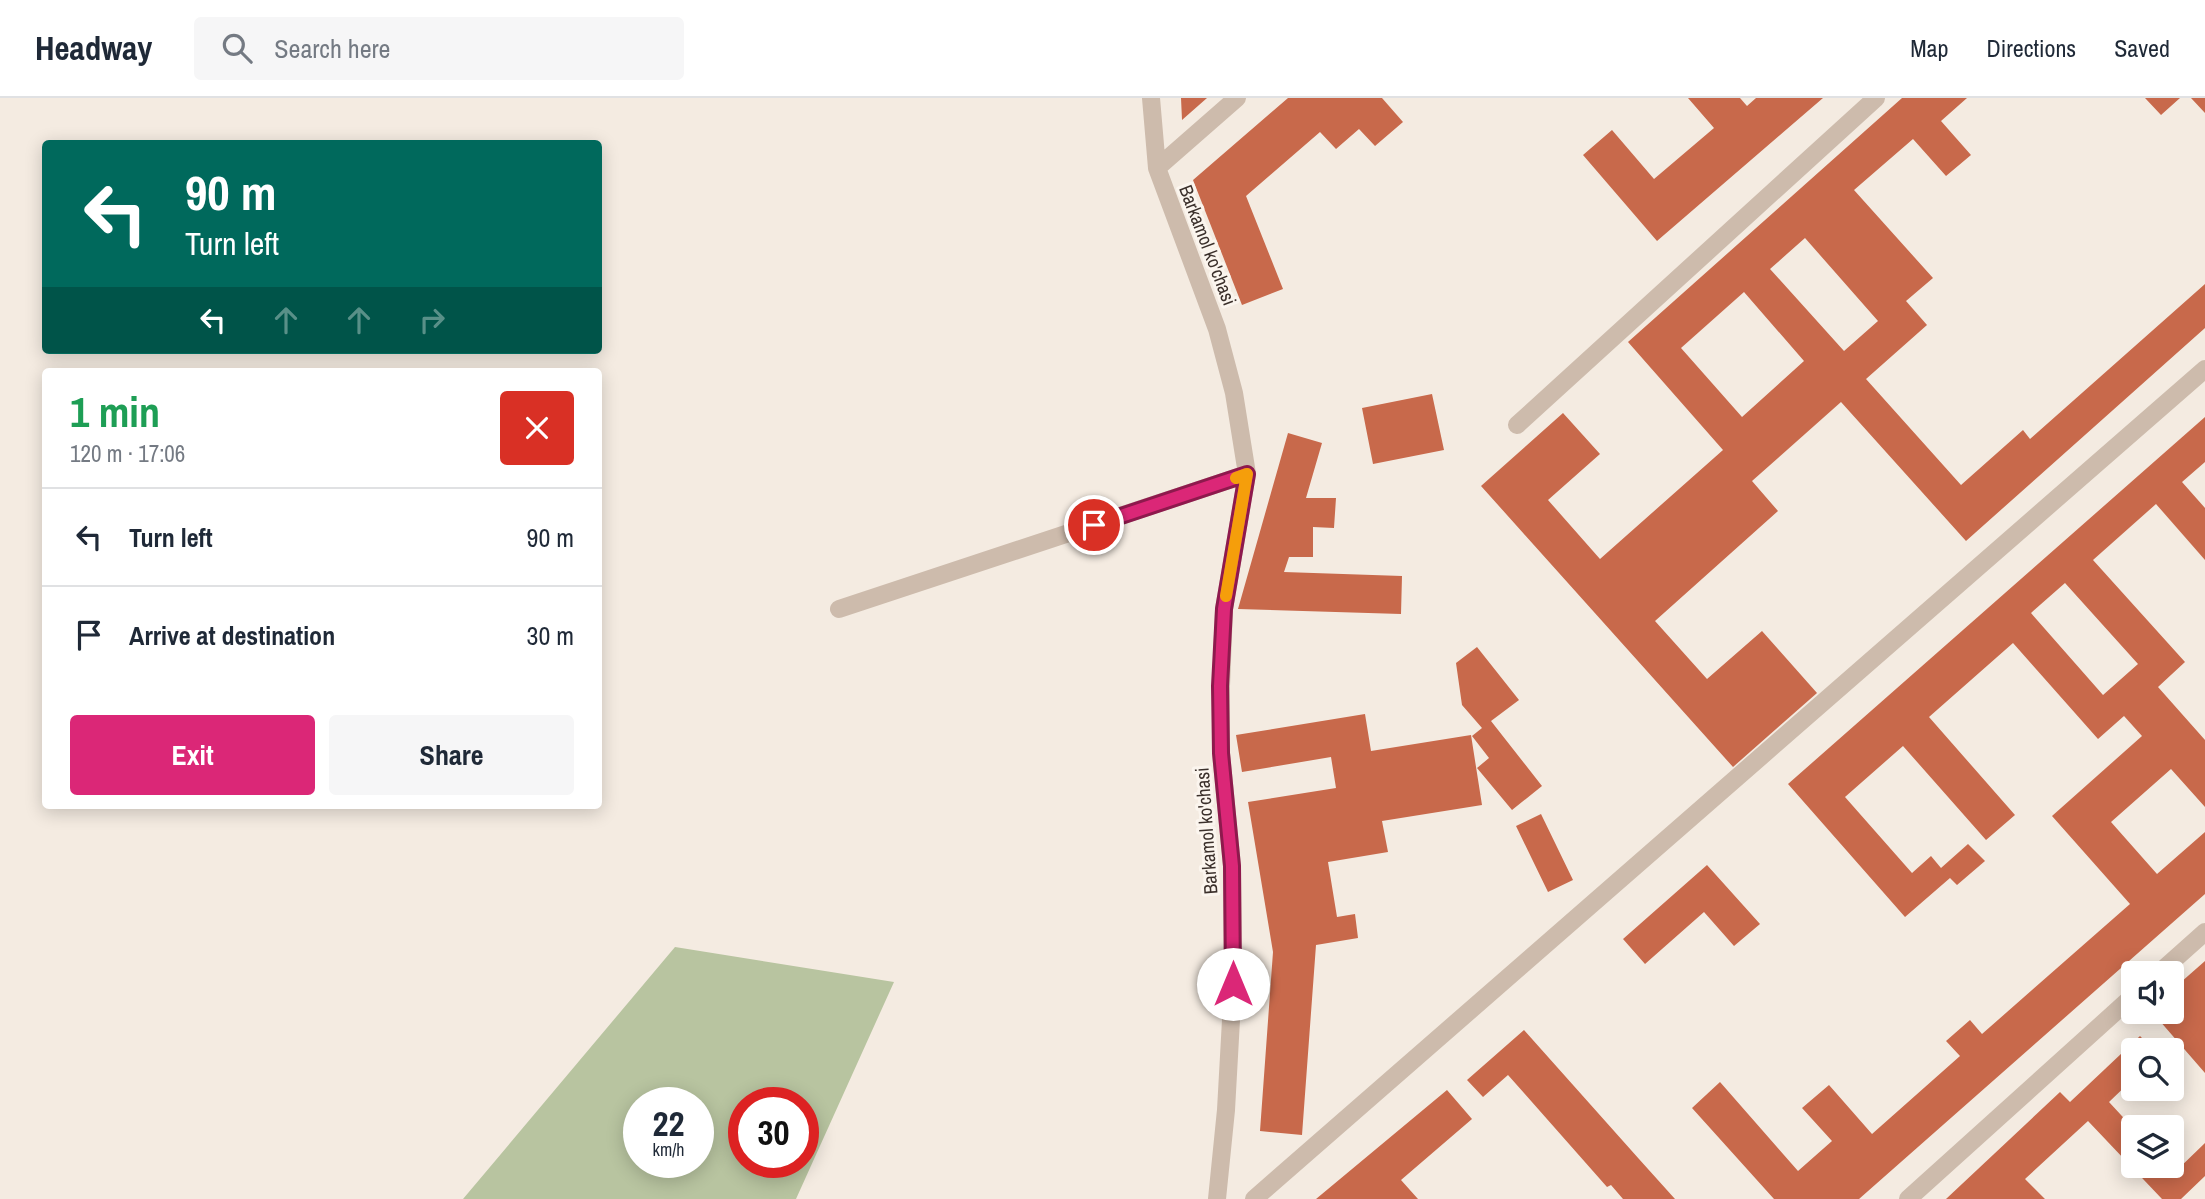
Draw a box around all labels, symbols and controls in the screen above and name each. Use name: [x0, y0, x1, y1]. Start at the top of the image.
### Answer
search box: [194, 17, 684, 80]
text: Headway: [35, 26, 152, 70]
icon: search: [218, 29, 256, 67]
text: Search here: [274, 31, 390, 66]
text: Map: [1910, 32, 1948, 64]
text: Directions: [1986, 32, 2076, 64]
text: Saved: [2114, 32, 2170, 64]
text: 90 m: [185, 159, 277, 225]
icon: left: [70, 168, 161, 259]
street label: Barkamol ko'chasi: [1173, 181, 1243, 309]
text: Turn left: [185, 222, 279, 265]
icon: left: [194, 301, 232, 339]
icon: ahead: [267, 301, 305, 339]
icon: ahead: [340, 301, 378, 339]
icon: right: [413, 301, 451, 339]
text: 1 min: [70, 384, 160, 440]
button: close: [500, 391, 574, 465]
text: 120 m · 17:06: [70, 438, 185, 469]
pin: [1064, 495, 1124, 555]
icon: arrive: [1075, 506, 1113, 544]
icon: left: [70, 518, 108, 556]
text: Turn left: [129, 520, 213, 555]
text: 90 m: [527, 520, 574, 555]
icon: arrive: [70, 616, 108, 654]
text: Arrive at destination: [129, 618, 335, 653]
text: 30 m: [527, 618, 574, 653]
button: Exit: [70, 715, 315, 795]
button: Share: [329, 715, 574, 795]
street label: Barkamol ko'chasi: [1189, 767, 1223, 895]
position arrow: [1196, 947, 1270, 1021]
map controls: [2121, 961, 2184, 1178]
button: sound: [2121, 961, 2184, 1024]
button: search: [2121, 1038, 2184, 1101]
speed limit sign: 30: [728, 1087, 819, 1178]
text: 22: [653, 1100, 684, 1147]
button: layers: [2121, 1115, 2184, 1178]
text: km/h: [653, 1137, 685, 1162]

